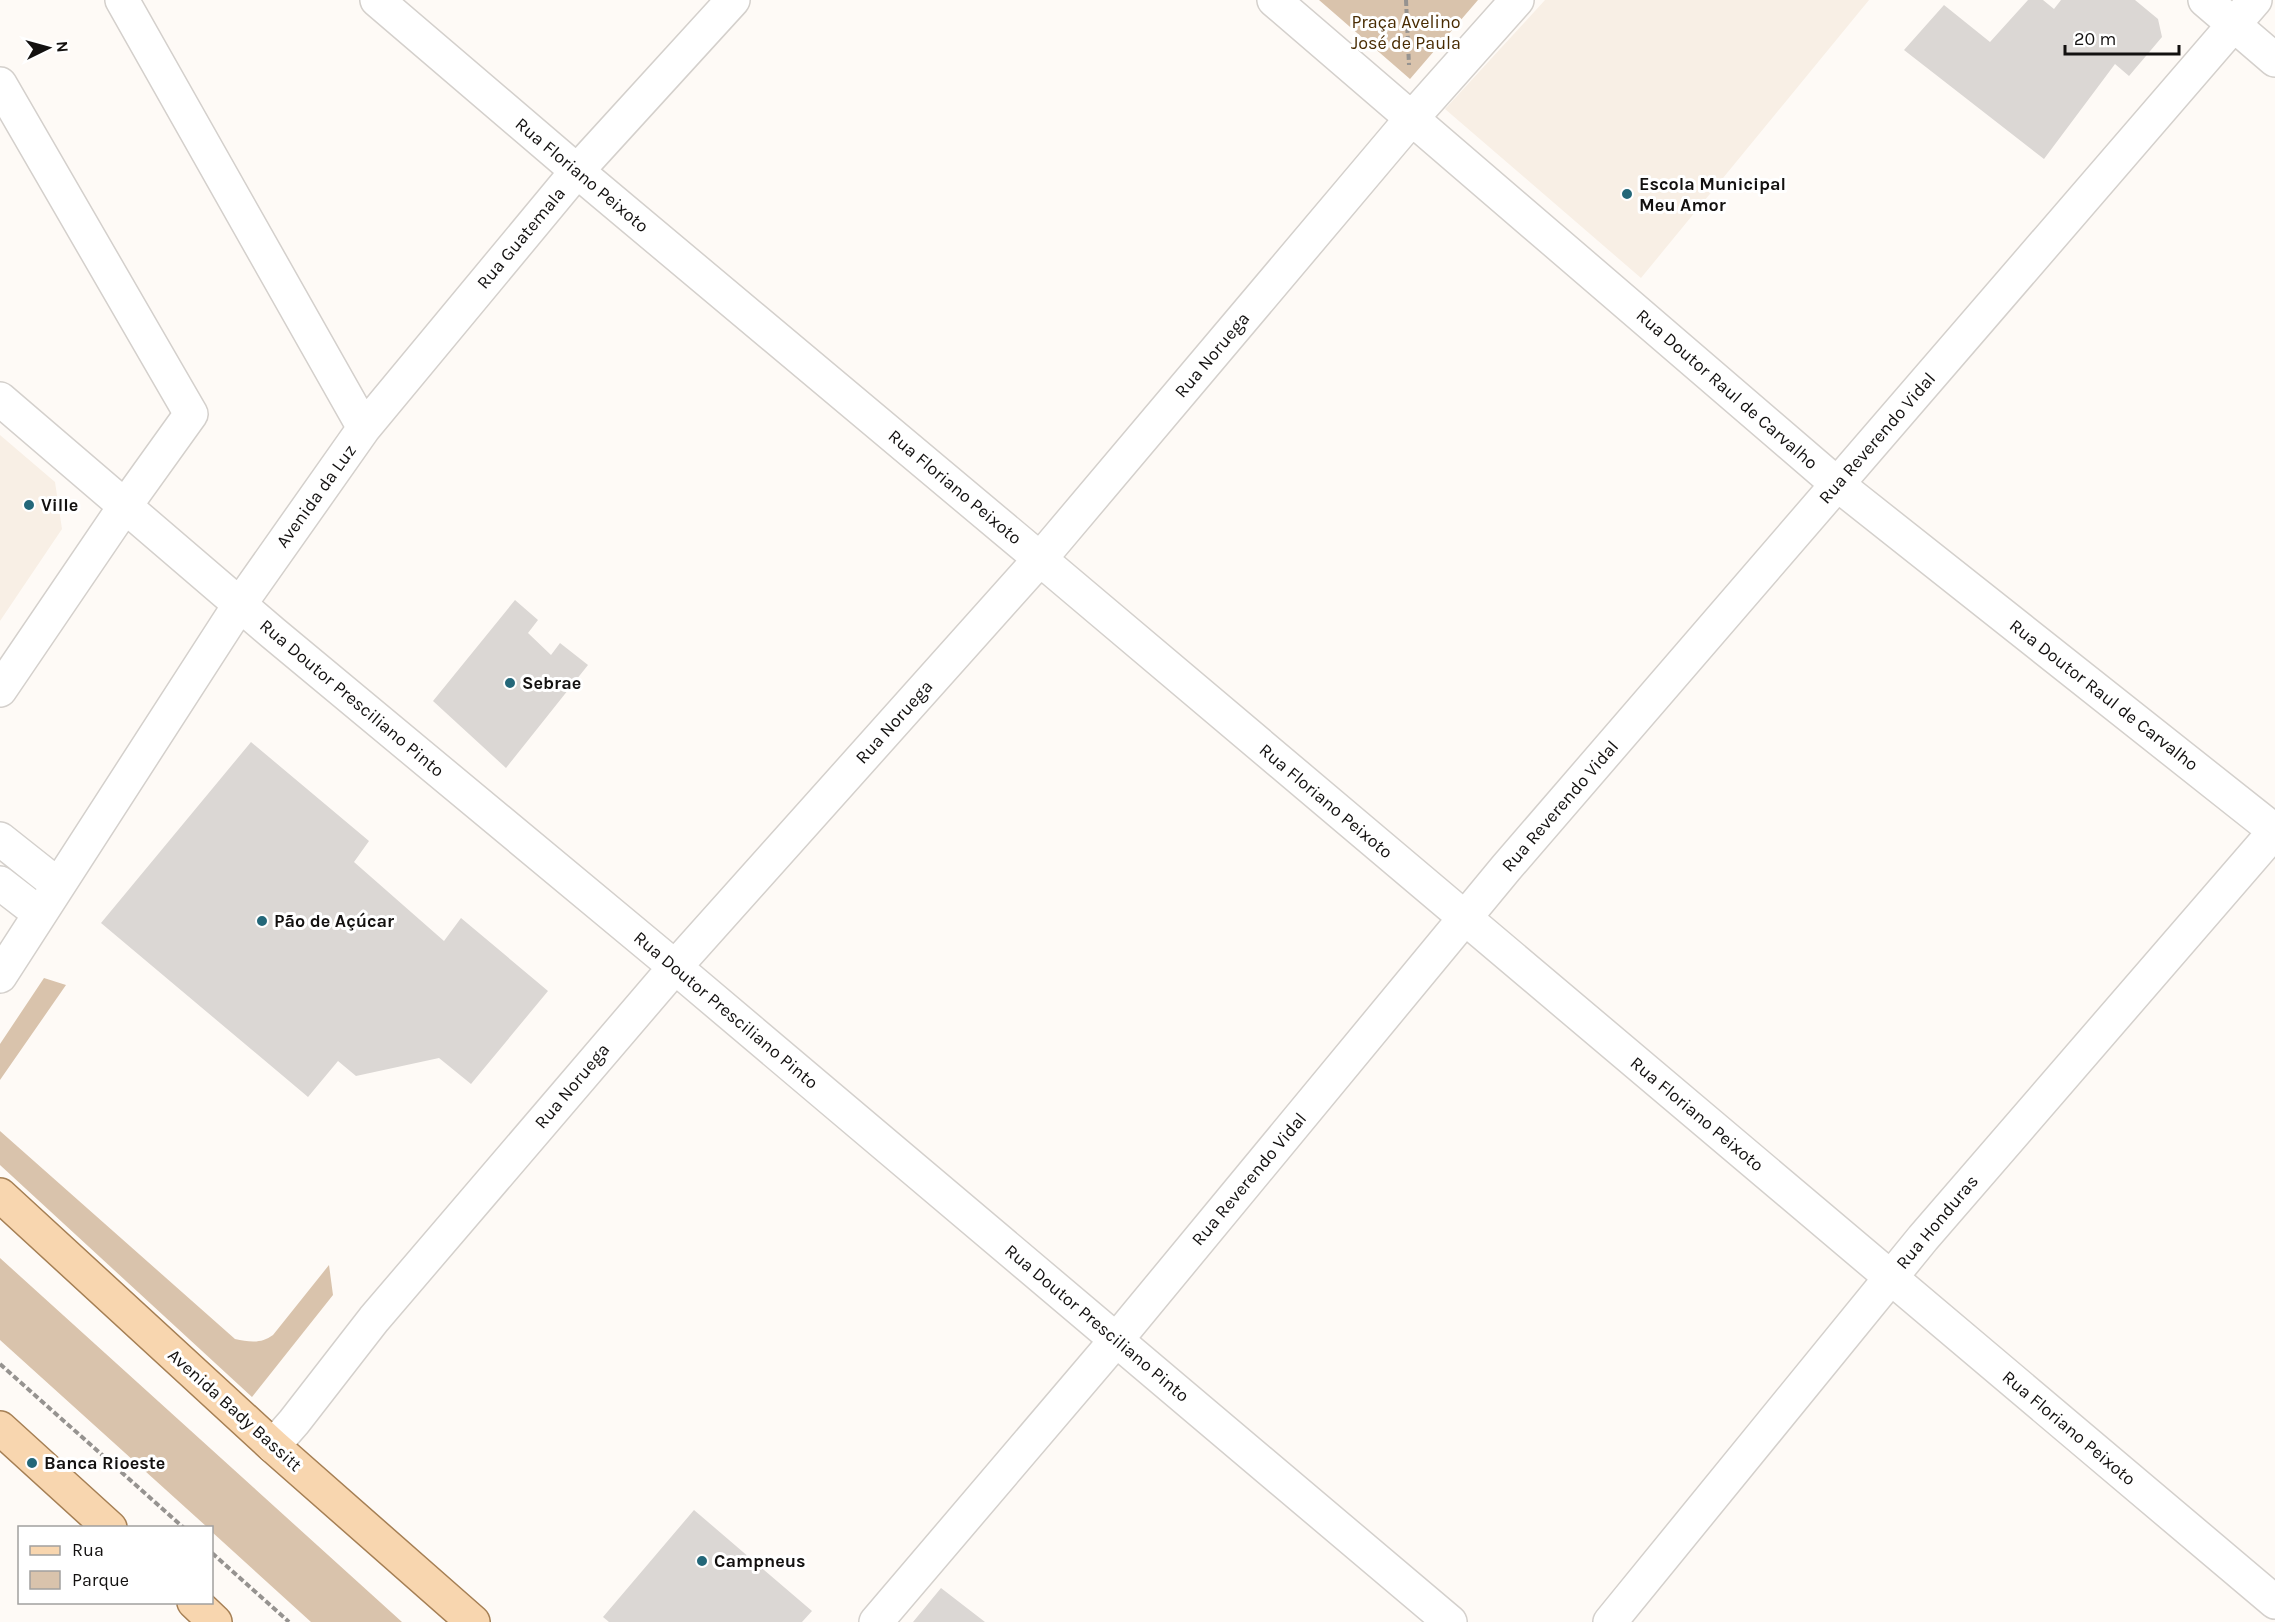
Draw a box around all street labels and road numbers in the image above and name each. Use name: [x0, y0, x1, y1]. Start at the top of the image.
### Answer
street label: Rua Floriano Peixoto: [511, 113, 653, 237]
street label: Rua Guatemala: [472, 183, 570, 293]
street label: Rua Doutor Raul de Carvalho: [1632, 304, 1822, 474]
street label: Rua Noruega: [1170, 308, 1254, 402]
street label: Rua Reverendo Vidal: [1814, 368, 1940, 508]
street label: Rua Floriano Peixoto: [884, 425, 1026, 549]
street label: Avenida da Luz: [271, 440, 361, 552]
street label: Rua Doutor Presciliano Pinto: [255, 614, 449, 782]
street label: Rua Doutor Raul de Carvalho: [2005, 614, 2203, 776]
street label: Rua Noruega: [851, 676, 937, 768]
street label: Rua Reverendo Vidal: [1497, 736, 1623, 876]
street label: Rua Floriano Peixoto: [1255, 739, 1397, 863]
street label: Rua Doutor Presciliano Pinto: [629, 926, 823, 1094]
street label: Rua Noruega: [530, 1039, 614, 1133]
street label: Rua Floriano Peixoto: [1626, 1052, 1768, 1176]
street label: Rua Reverendo Vidal: [1187, 1108, 1311, 1250]
street label: Rua Honduras: [1891, 1170, 1983, 1274]
street label: Rua Doutor Presciliano Pinto: [1000, 1239, 1194, 1407]
street label: Avenida Bady Bassitt: [163, 1344, 307, 1476]
street label: Rua Floriano Peixoto: [1998, 1366, 2140, 1490]

